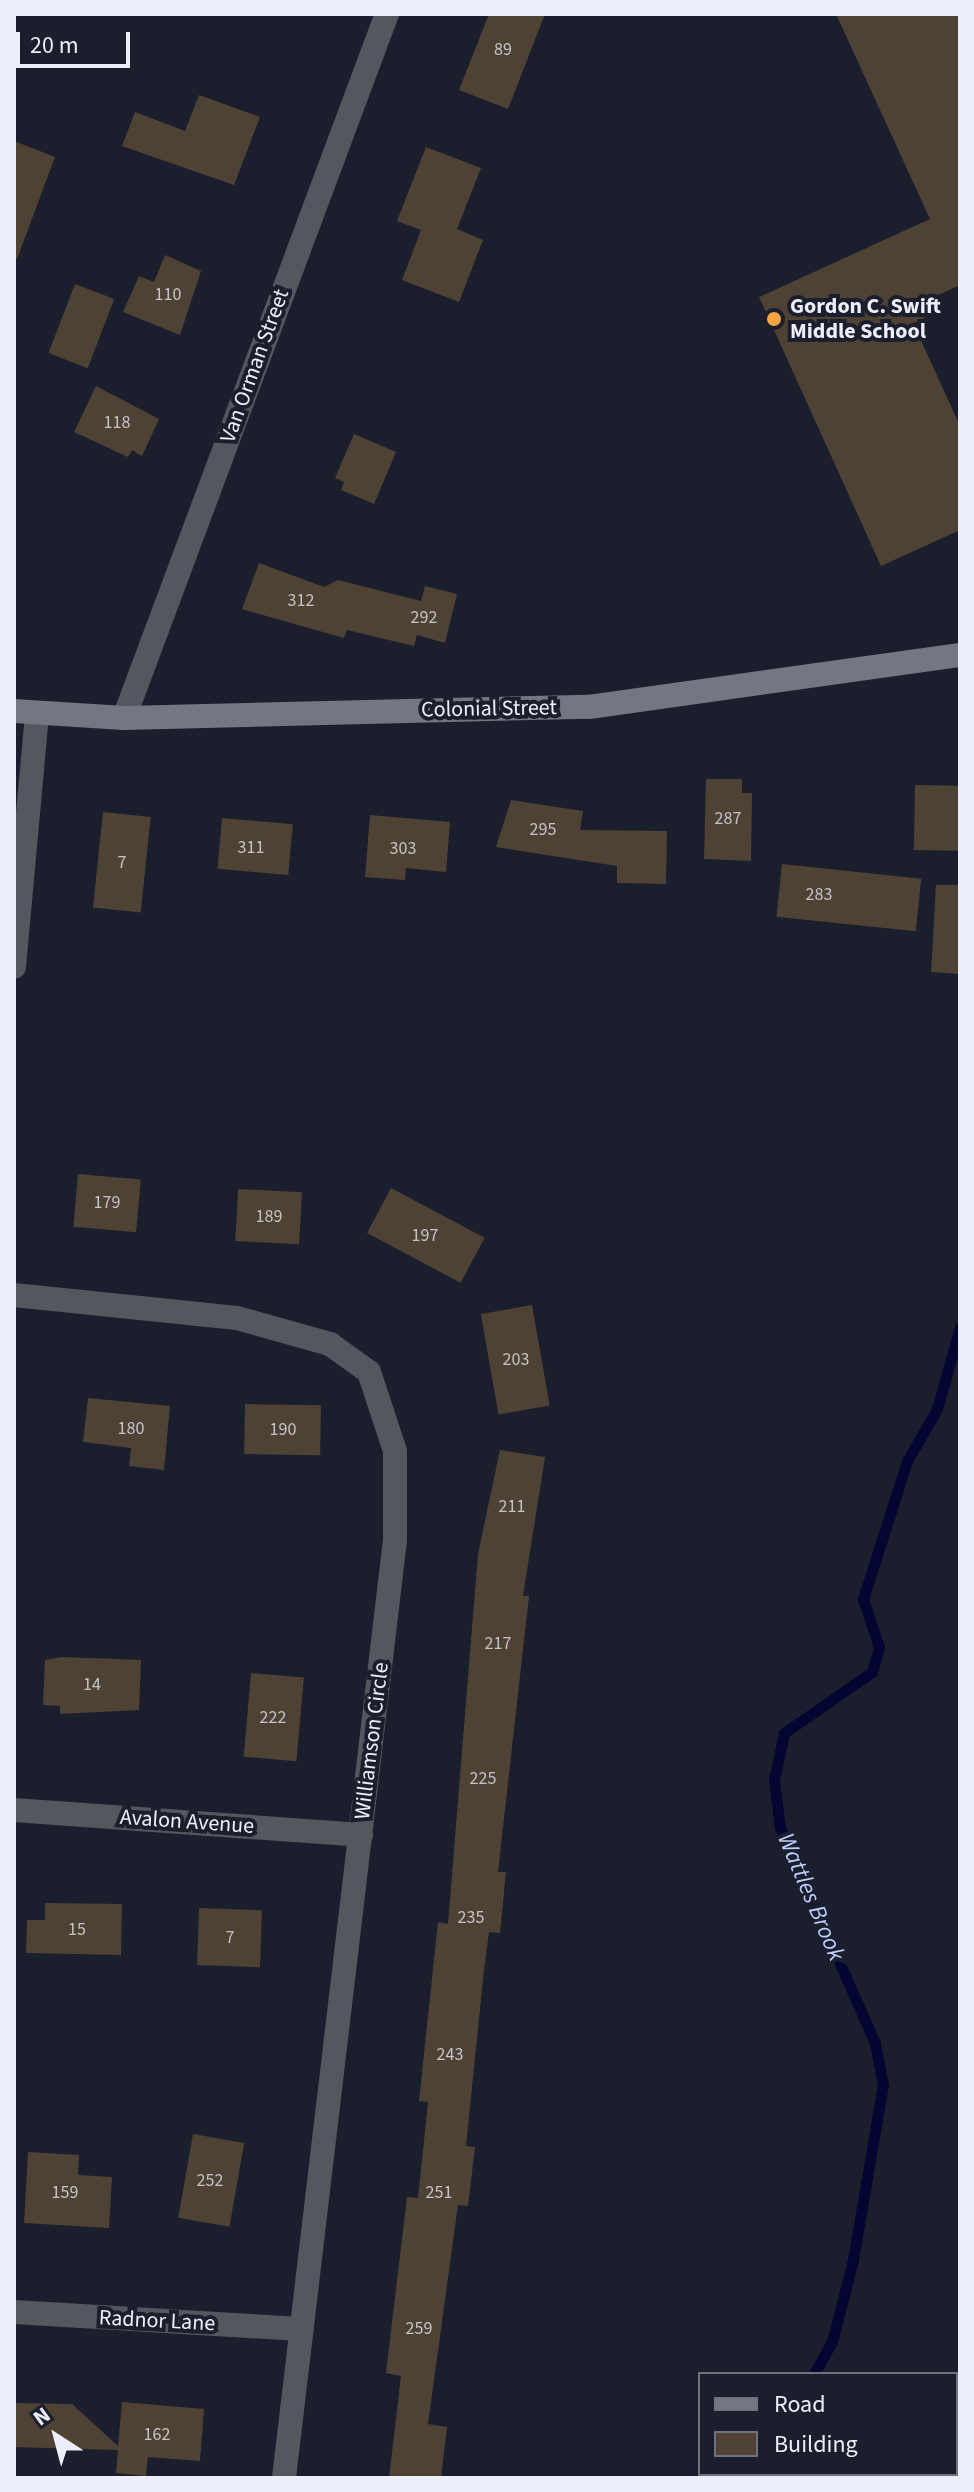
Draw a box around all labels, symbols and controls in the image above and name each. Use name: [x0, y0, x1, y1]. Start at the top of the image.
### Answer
scale bar: [20, 16, 134, 66]
text: 20 m: [30, 28, 79, 63]
house number: 89: [494, 39, 512, 61]
house number: 110: [155, 284, 181, 306]
street label: Van Orman Street: [215, 286, 295, 446]
place label: Gordon C. Swift Middle School: [790, 293, 941, 344]
marker: Gordon C. Swift Middle School: [765, 310, 783, 328]
house number: 118: [104, 412, 130, 434]
house number: 312: [288, 590, 314, 612]
house number: 292: [411, 607, 437, 629]
street label: Colonial Street: [421, 695, 557, 723]
house number: 287: [715, 808, 741, 830]
house number: 295: [530, 819, 556, 841]
house number: 311: [238, 837, 264, 859]
house number: 303: [390, 838, 416, 860]
house number: 7: [118, 852, 126, 874]
house number: 283: [806, 884, 832, 906]
house number: 179: [94, 1192, 120, 1214]
house number: 189: [256, 1206, 282, 1228]
house number: 197: [412, 1225, 438, 1247]
house number: 203: [503, 1349, 529, 1371]
house number: 180: [118, 1418, 144, 1440]
house number: 190: [270, 1419, 296, 1441]
house number: 211: [499, 1496, 525, 1518]
house number: 217: [485, 1633, 511, 1655]
street label: Williamson Circle: [349, 1661, 395, 1821]
house number: 14: [83, 1674, 101, 1696]
house number: 222: [260, 1707, 286, 1729]
house number: 225: [470, 1768, 496, 1790]
street label: Avalon Avenue: [119, 1804, 255, 1840]
water label: Wattles Brook: [771, 1829, 851, 1965]
house number: 235: [458, 1907, 484, 1929]
house number: 15: [68, 1919, 86, 1941]
house number: 7: [226, 1927, 234, 1949]
house number: 243: [437, 2044, 463, 2066]
house number: 252: [197, 2170, 223, 2192]
house number: 159: [52, 2182, 78, 2204]
house number: 251: [426, 2182, 452, 2204]
street label: Radnor Lane: [98, 2305, 216, 2337]
house number: 259: [406, 2318, 432, 2340]
legend: [698, 2372, 958, 2476]
text: Road: [774, 2387, 826, 2422]
north arrow: [16, 2396, 96, 2476]
text: N: [27, 2399, 57, 2434]
house number: 162: [144, 2424, 170, 2446]
text: Building: [774, 2427, 858, 2462]

